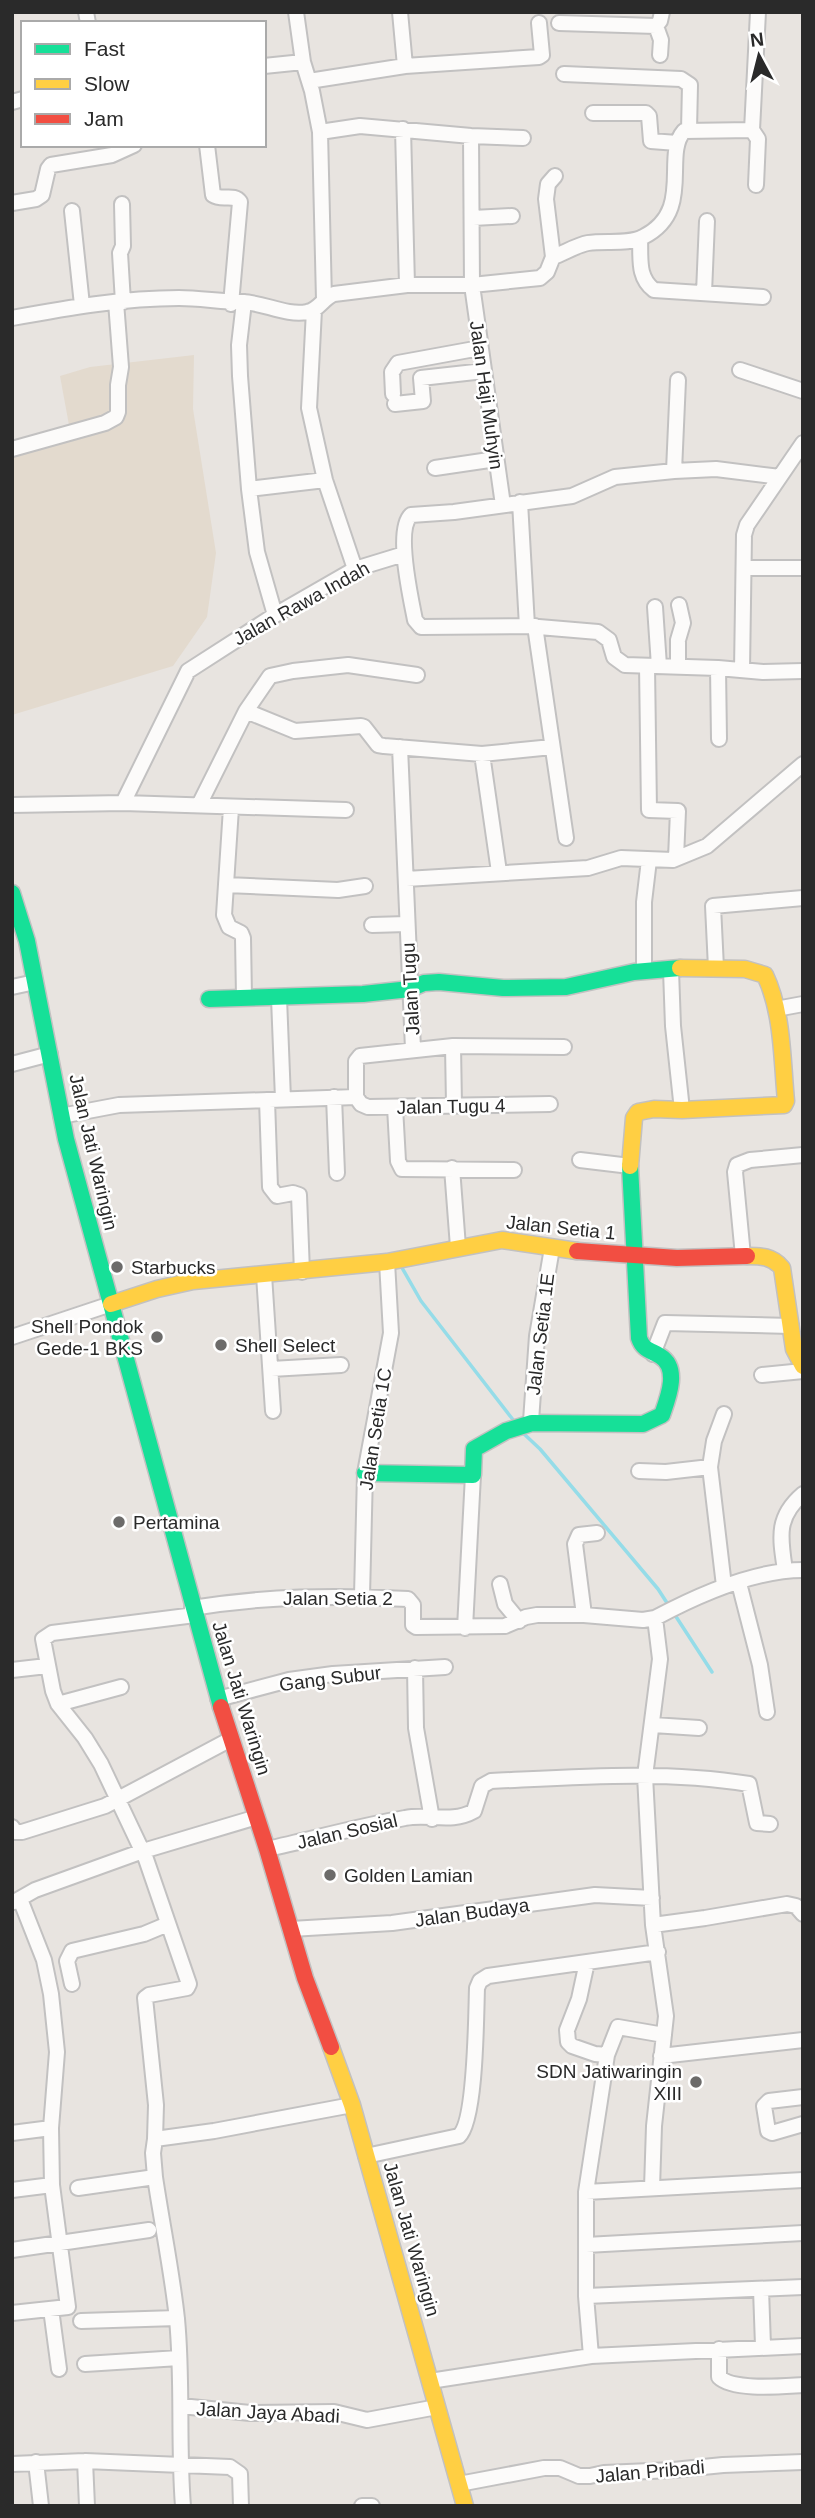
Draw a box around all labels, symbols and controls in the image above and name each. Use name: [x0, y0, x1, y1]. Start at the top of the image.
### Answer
legend: [21, 21, 266, 147]
north arrow: [724, 21, 794, 91]
text: N: [749, 28, 765, 51]
text: Fast: [84, 37, 125, 60]
text: Slow: [84, 72, 130, 95]
text: Jam: [84, 107, 124, 130]
street label: Jalan Haji Muhyin: [466, 319, 507, 471]
street label: Jalan Rawa Indah: [230, 557, 373, 649]
street label: Jalan Tugu: [398, 942, 423, 1036]
street label: Jalan Jati Waringin: [65, 1072, 122, 1232]
street label: Jalan Tugu 4: [396, 1095, 506, 1118]
street label: Jalan Setia 1: [505, 1211, 617, 1244]
place label: Starbucks: [131, 1257, 215, 1278]
marker: Starbucks: [109, 1259, 125, 1275]
street label: Jalan Setia 1E: [523, 1272, 558, 1396]
place label: Shell Pondok Gede-1 BKS: [31, 1316, 143, 1359]
marker: Shell Pondok Gede-1 BKS: [149, 1329, 165, 1345]
place label: Shell Select: [235, 1335, 336, 1356]
marker: Shell Select: [213, 1337, 229, 1353]
street label: Jalan Setia 1C: [355, 1366, 396, 1492]
place label: Pertamina: [133, 1512, 220, 1533]
marker: Pertamina: [111, 1514, 127, 1530]
street label: Jalan Setia 2: [283, 1588, 393, 1609]
street label: Jalan Jati Waringin: [208, 1619, 275, 1778]
street label: Gang Subur: [278, 1662, 383, 1695]
street label: Jalan Sosial: [295, 1810, 399, 1853]
place label: Golden Lamian: [344, 1865, 473, 1886]
marker: Golden Lamian: [322, 1867, 338, 1883]
street label: Jalan Budaya: [414, 1894, 531, 1931]
place label: SDN Jatiwaringin XIII: [536, 2061, 682, 2104]
marker: SDN Jatiwaringin XIII: [688, 2074, 704, 2090]
street label: Jalan Jati Waringin: [379, 2159, 444, 2319]
street label: Jalan Jaya Abadi: [196, 2398, 340, 2427]
street label: Jalan Pribadi: [594, 2456, 706, 2487]

